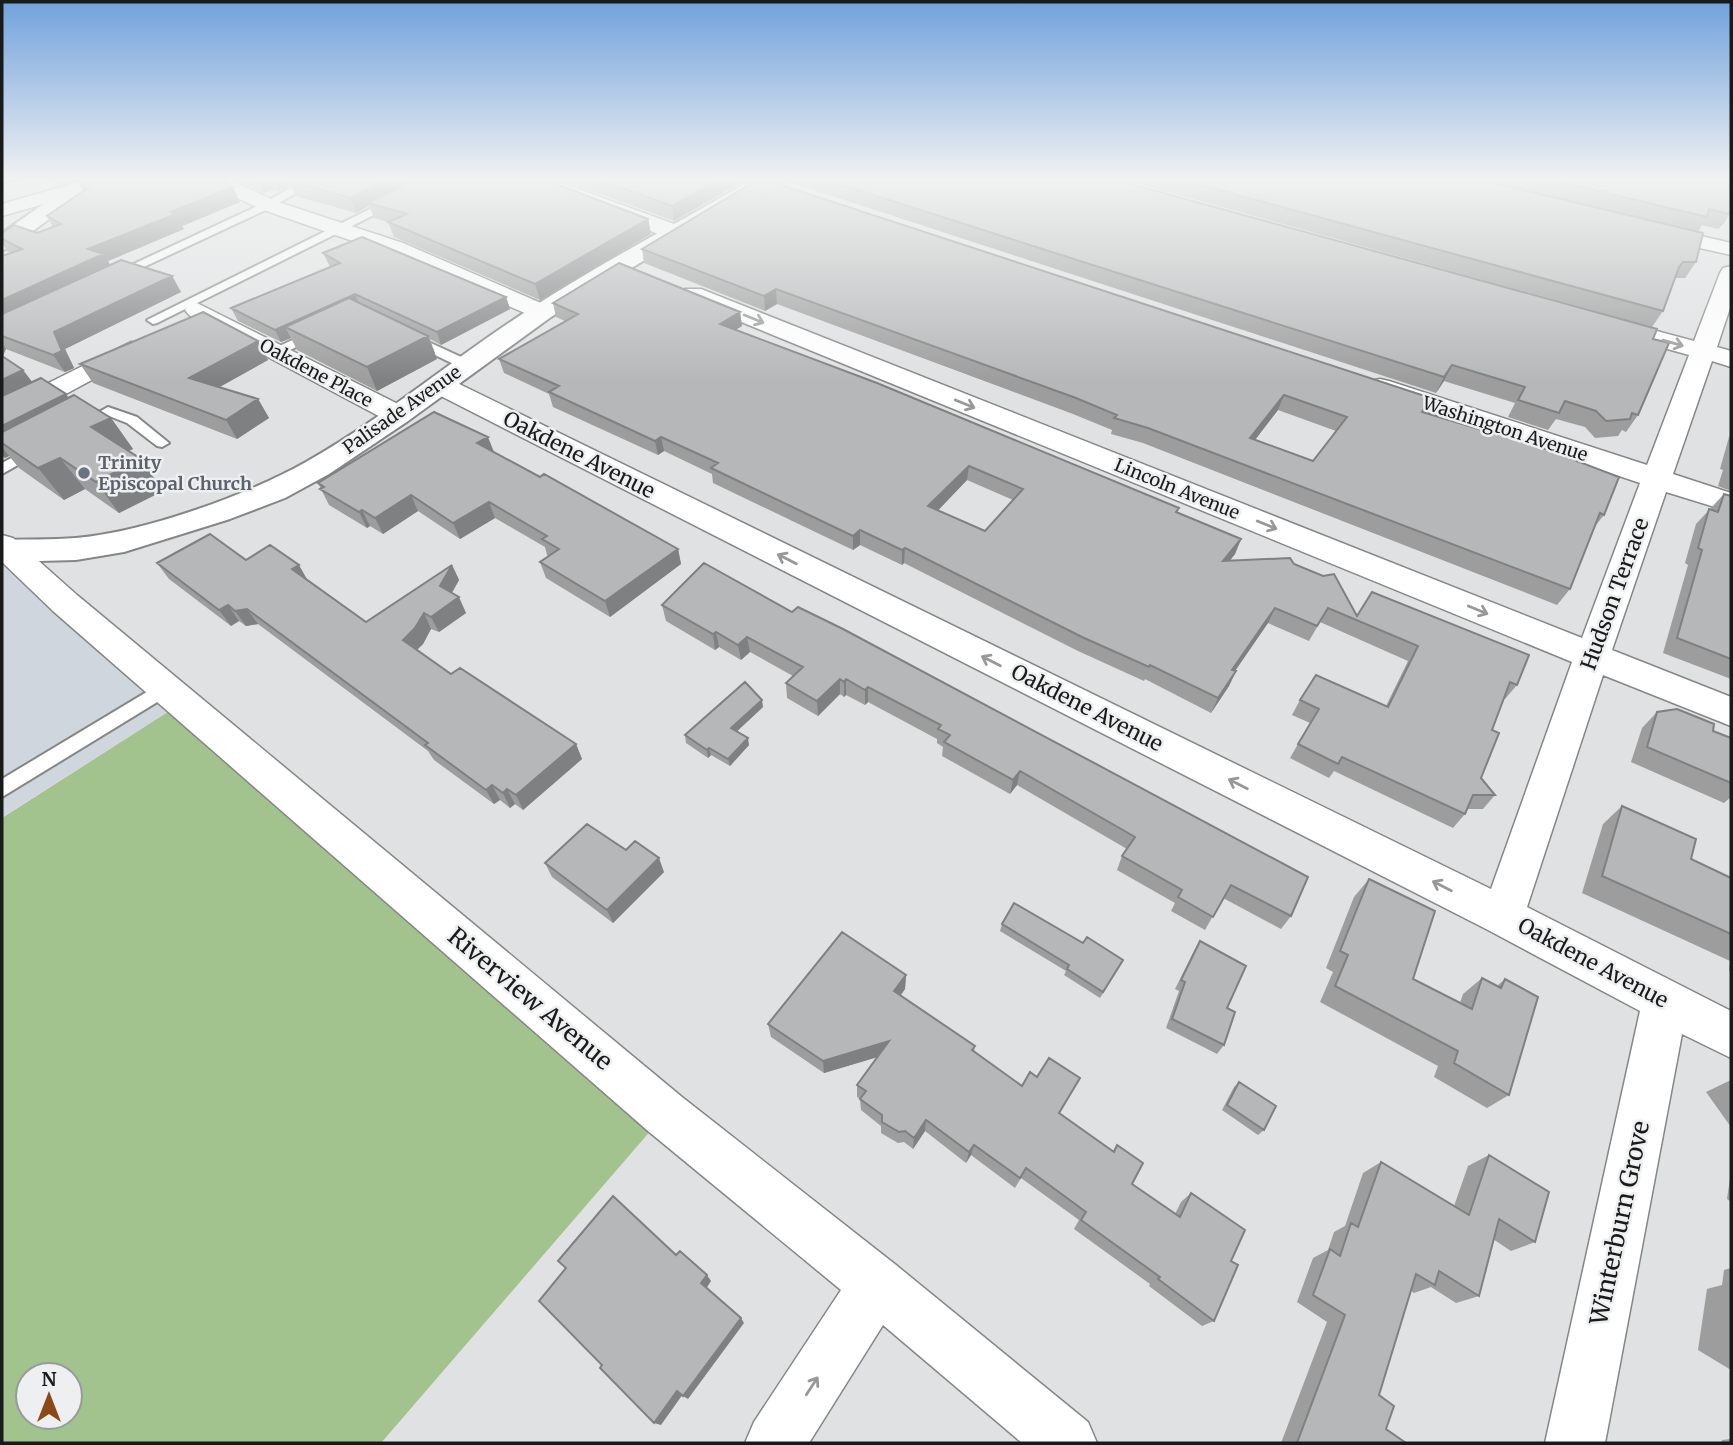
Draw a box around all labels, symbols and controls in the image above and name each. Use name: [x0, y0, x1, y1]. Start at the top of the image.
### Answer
one-way arrow: [743, 313, 765, 326]
street label: Oakdene Place: [256, 333, 377, 412]
one-way arrow: [1661, 337, 1684, 350]
street label: Palisade Avenue: [338, 360, 465, 459]
street label: Washington Avenue: [1419, 391, 1591, 466]
one-way arrow: [954, 398, 976, 411]
street label: Oakdene Avenue: [499, 405, 660, 504]
place label: Trinity Episcopal Church: [98, 451, 252, 495]
street label: Lincoln Avenue: [1111, 453, 1243, 524]
marker: Trinity Episcopal Church: [76, 465, 92, 481]
street label: Hudson Terrace: [1574, 514, 1655, 674]
one-way arrow: [1256, 520, 1278, 533]
one-way arrow: [777, 552, 798, 565]
one-way arrow: [1467, 605, 1489, 618]
one-way arrow: [981, 653, 1002, 667]
street label: Oakdene Avenue: [1007, 658, 1168, 757]
one-way arrow: [1228, 776, 1249, 790]
one-way arrow: [1432, 878, 1453, 892]
street label: Oakdene Avenue: [1513, 912, 1673, 1014]
street label: Riverview Avenue: [442, 921, 619, 1077]
street label: Winterburn Grove: [1583, 1118, 1656, 1329]
north arrow: [14, 1361, 84, 1431]
text: N: [41, 1367, 57, 1391]
one-way arrow: [804, 1377, 819, 1396]

